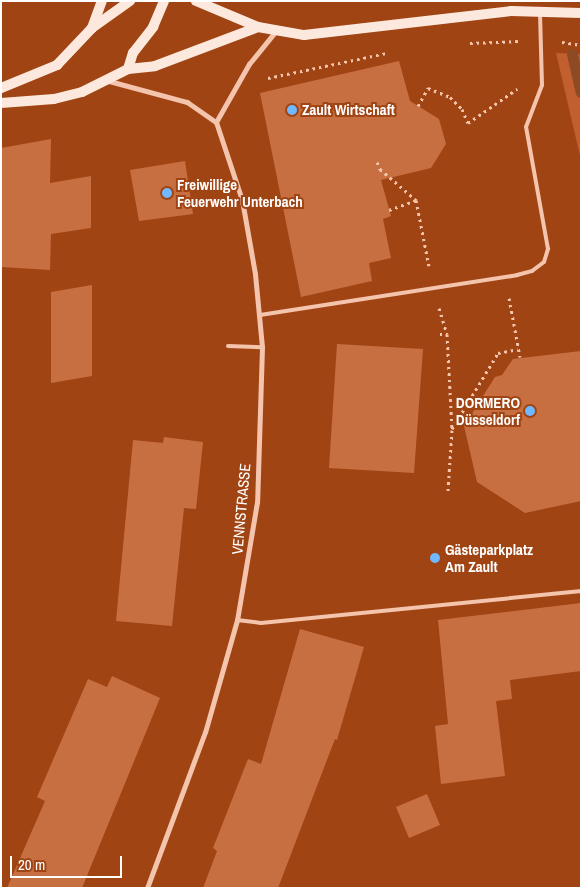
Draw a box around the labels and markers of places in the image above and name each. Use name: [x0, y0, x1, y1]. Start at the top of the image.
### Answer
place label: Zault Wirtschaft: [302, 101, 395, 119]
marker: Zault Wirtschaft: [286, 104, 298, 116]
place label: Freiwillige Feuerwehr Unterbach: [177, 175, 303, 210]
marker: Freiwillige Feuerwehr Unterbach: [161, 187, 173, 199]
place label: DORMERO Düsseldorf: [456, 393, 520, 428]
marker: DORMERO Düsseldorf: [524, 405, 536, 417]
place label: Gästeparkplatz Am Zault: [445, 540, 533, 575]
marker: Gästeparkplatz Am Zault: [429, 552, 441, 564]

